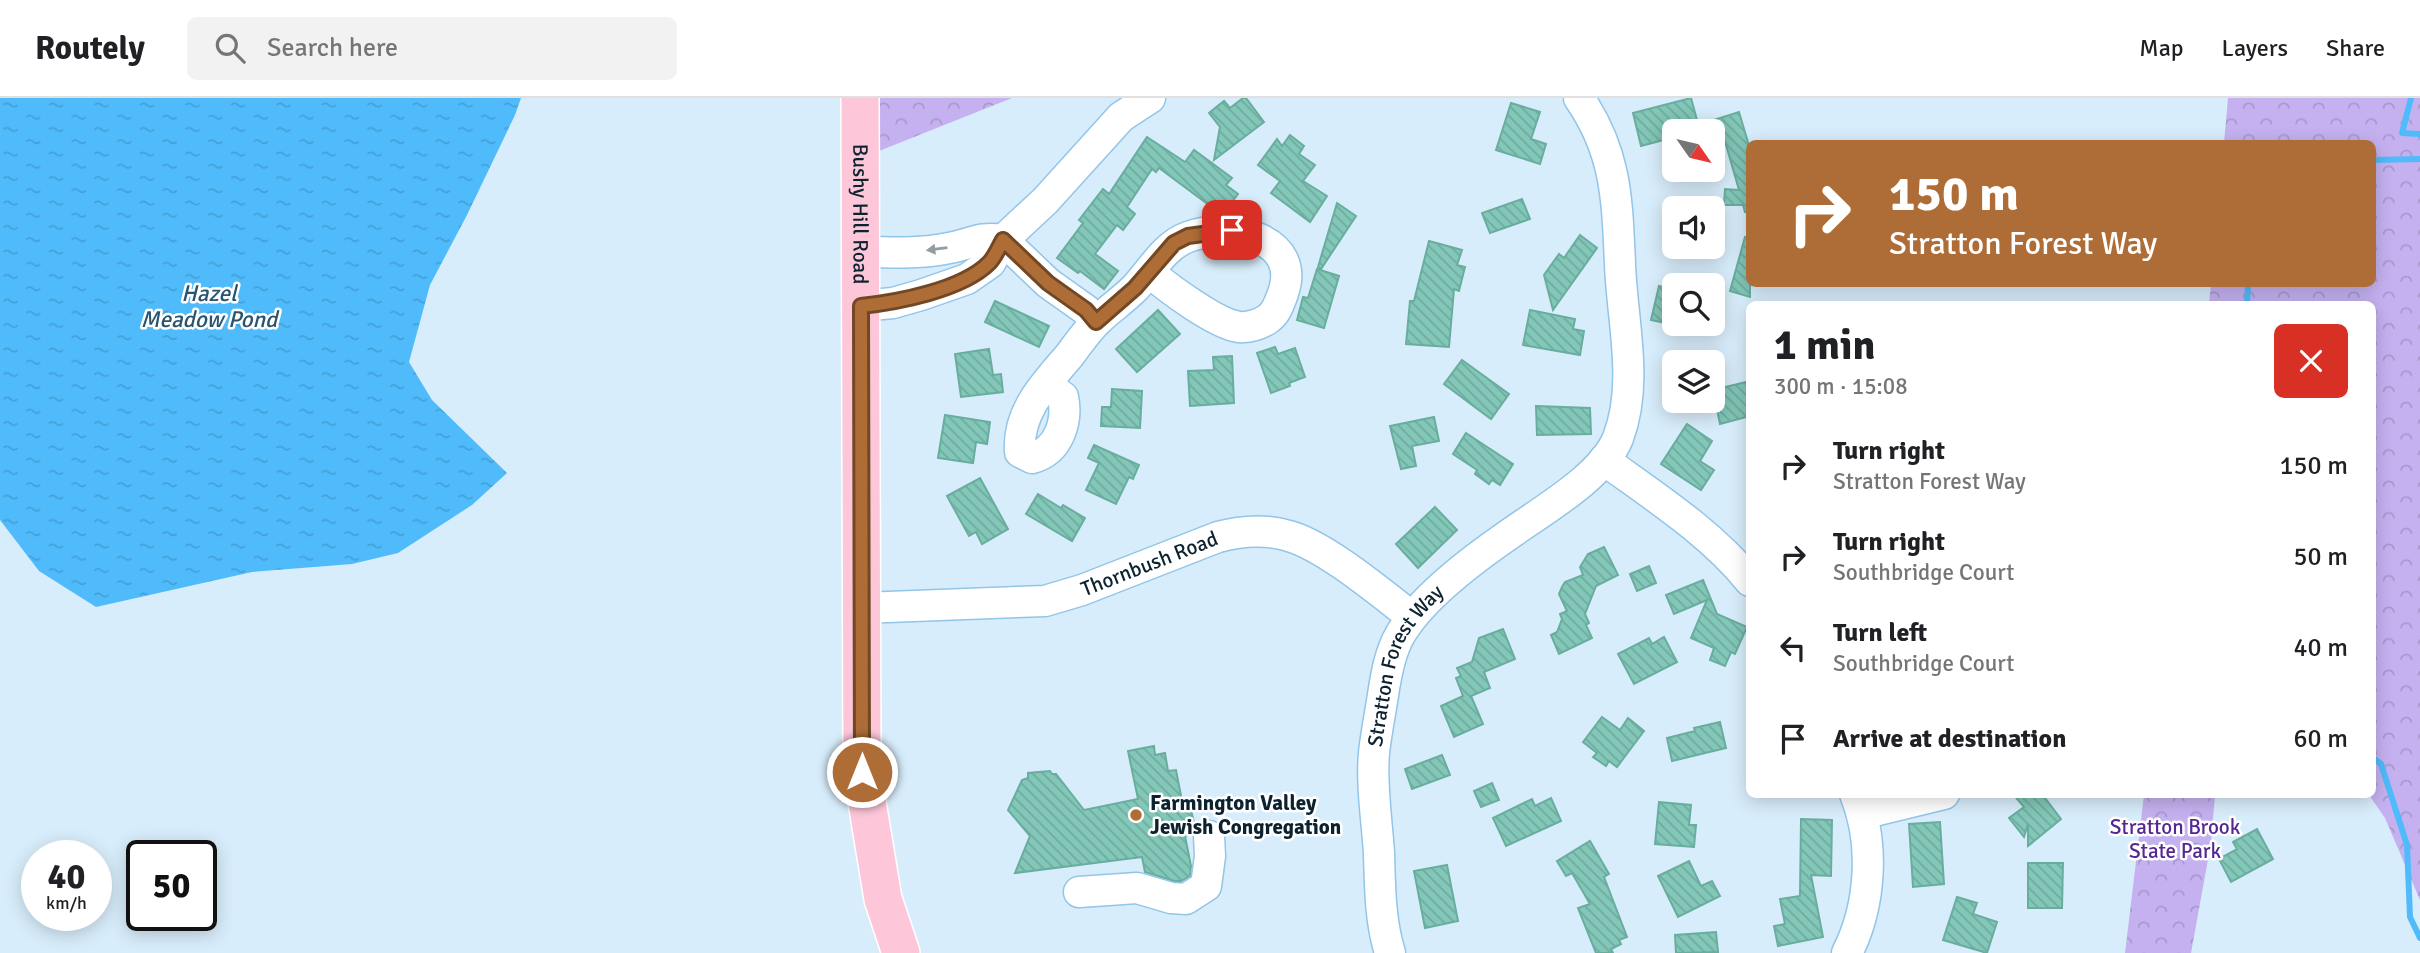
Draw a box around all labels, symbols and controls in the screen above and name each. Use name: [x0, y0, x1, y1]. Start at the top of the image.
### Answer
search box: [187, 17, 677, 80]
text: Routely: [35, 28, 145, 69]
icon: search: [211, 29, 249, 67]
text: Search here: [267, 32, 398, 64]
text: Map: [2139, 33, 2184, 63]
text: Layers: [2222, 33, 2288, 63]
text: Share: [2326, 33, 2385, 63]
north arrow: [1662, 119, 1726, 182]
map controls: [1662, 119, 1725, 413]
street label: Bushy Hill Road: [847, 144, 874, 284]
text: 150 m: [1889, 164, 2019, 224]
icon: right: [1774, 168, 1865, 259]
button: sound: [1662, 196, 1725, 259]
pin: [1202, 200, 1262, 260]
icon: arrive: [1213, 211, 1251, 249]
text: Stratton Forest Way: [1889, 224, 2157, 263]
one-way arrow: [925, 244, 947, 255]
button: search: [1662, 273, 1725, 336]
water label: Hazel Meadow Pond: [141, 279, 280, 334]
text: 1 min: [1774, 320, 1875, 371]
button: close: [2274, 324, 2348, 398]
button: layers: [1662, 350, 1725, 413]
text: 300 m · 15:08: [1774, 372, 1908, 401]
text: Turn right: [1833, 435, 1945, 467]
icon: right: [1774, 447, 1812, 485]
text: 150 m: [2279, 450, 2348, 482]
text: Stratton Forest Way: [1833, 467, 2026, 496]
street label: Thornbush Road: [1077, 525, 1221, 602]
text: Turn right: [1833, 526, 1945, 558]
icon: right: [1774, 538, 1812, 576]
text: 50 m: [2293, 541, 2348, 573]
text: Southbridge Court: [1833, 558, 2014, 587]
street label: Stratton Forest Way: [1362, 579, 1449, 748]
text: Turn left: [1833, 617, 1927, 649]
icon: left: [1774, 629, 1812, 667]
text: 40 m: [2293, 632, 2348, 664]
text: Southbridge Court: [1833, 649, 2014, 678]
icon: arrive: [1774, 720, 1812, 758]
text: Arrive at destination: [1833, 723, 2066, 755]
text: 60 m: [2293, 723, 2348, 755]
position arrow: [825, 735, 899, 809]
place label: Farmington Valley Jewish Congregation: [1150, 790, 1341, 840]
marker: Farmington Valley Jewish Congregation: [1128, 807, 1144, 823]
park label: Stratton Brook State Park: [2110, 814, 2241, 864]
speed limit sign: 50: [126, 840, 217, 931]
text: 40: [48, 855, 85, 898]
text: km/h: [46, 892, 87, 914]

